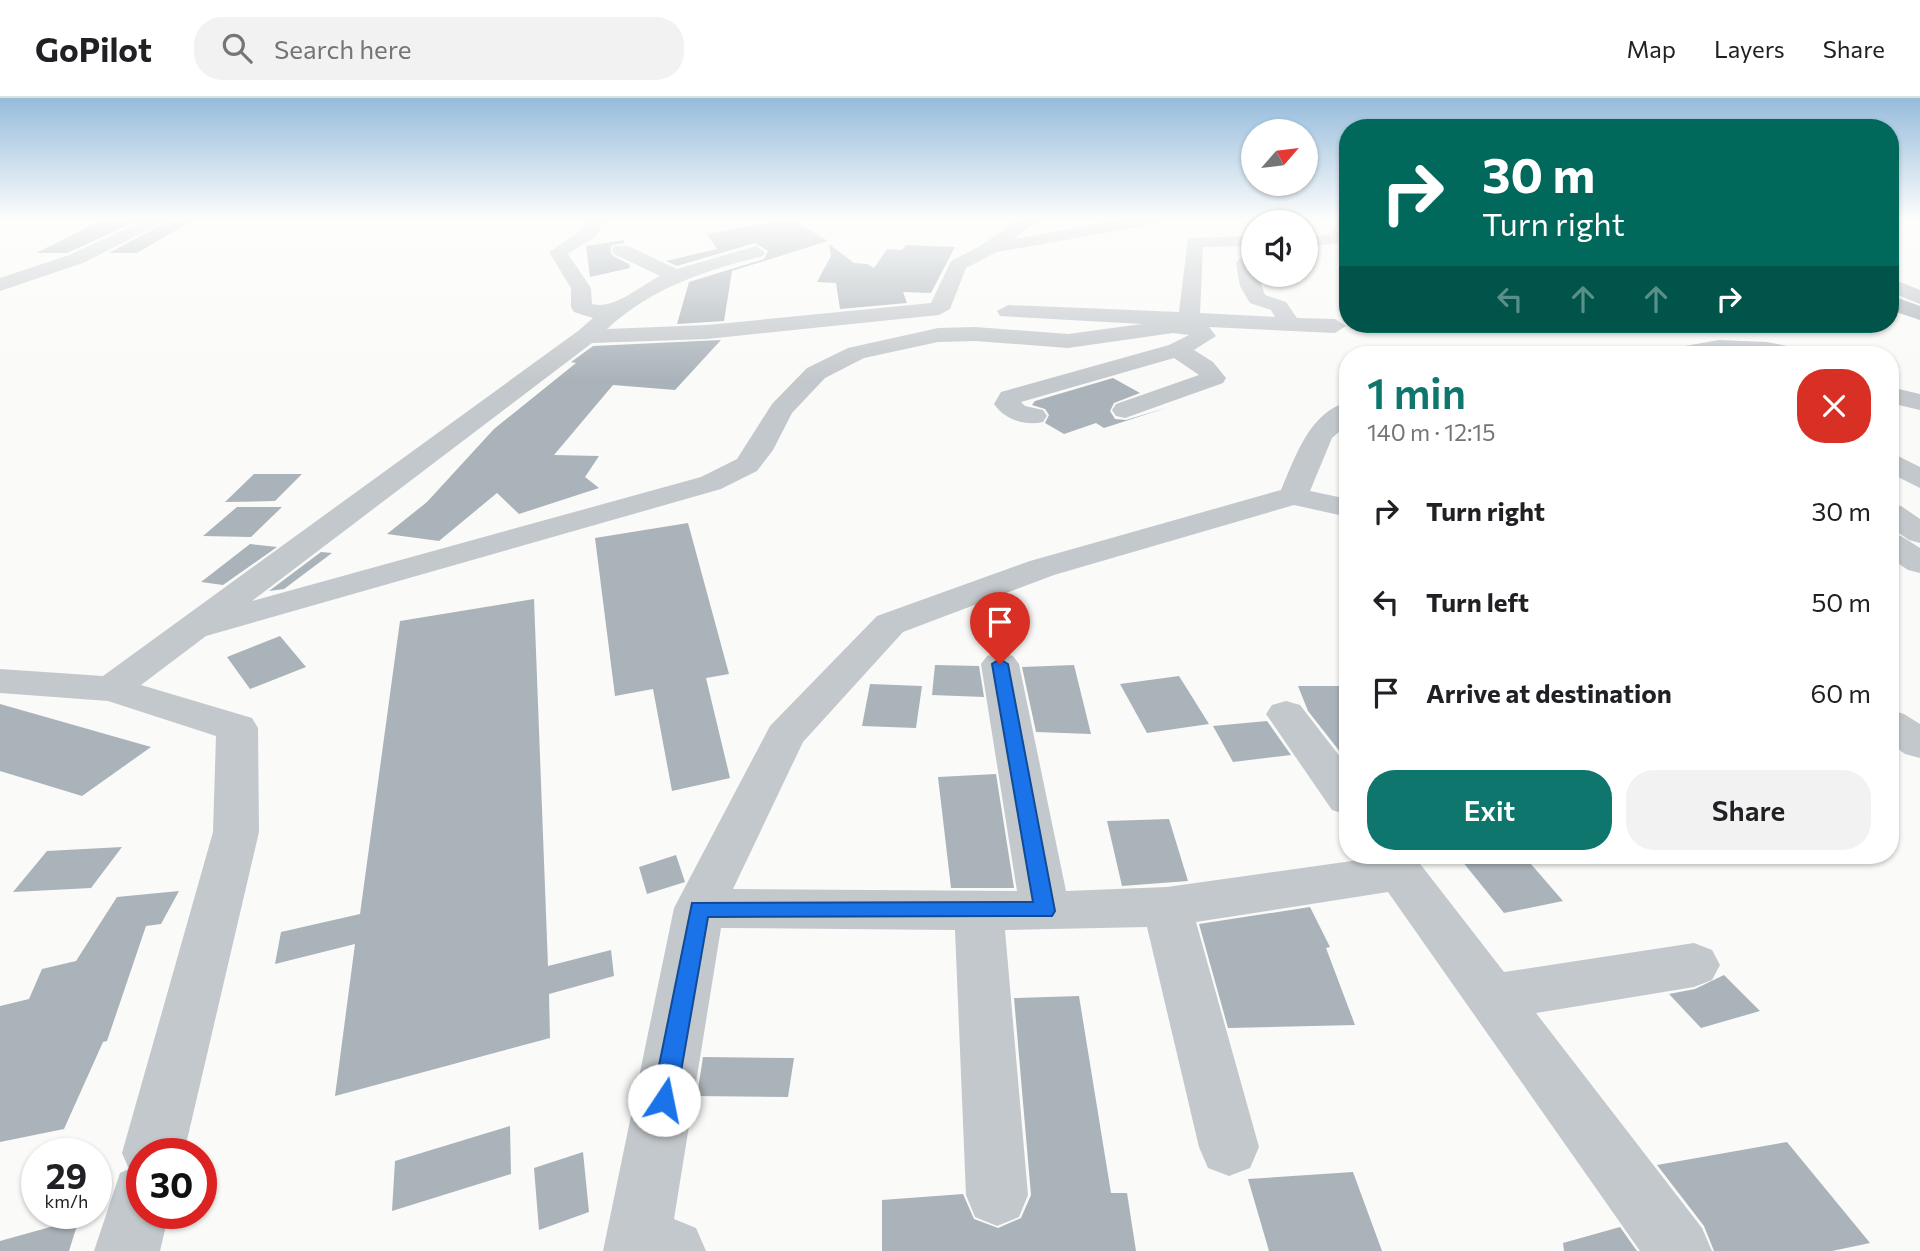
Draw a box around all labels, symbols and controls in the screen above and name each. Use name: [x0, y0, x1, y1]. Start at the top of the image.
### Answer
search box: [194, 17, 684, 80]
text: GoPilot: [35, 28, 152, 69]
icon: search: [218, 29, 256, 67]
text: Search here: [274, 33, 411, 64]
text: Map: [1627, 34, 1676, 63]
text: Layers: [1714, 34, 1785, 63]
text: Share: [1823, 34, 1885, 63]
north arrow: [1241, 119, 1318, 196]
map controls: [1241, 119, 1318, 287]
text: 30 m: [1482, 143, 1595, 203]
icon: right: [1367, 147, 1458, 238]
text: Turn right: [1482, 203, 1625, 243]
button: sound: [1241, 210, 1318, 287]
icon: left: [1491, 280, 1529, 318]
icon: ahead: [1564, 280, 1602, 318]
icon: ahead: [1637, 280, 1675, 318]
icon: right: [1710, 280, 1748, 318]
text: 1 min: [1367, 366, 1466, 418]
button: close: [1797, 369, 1871, 443]
text: 140 m · 12:15: [1367, 418, 1495, 446]
icon: right: [1367, 492, 1405, 530]
text: Turn right: [1426, 495, 1545, 526]
text: 30 m: [1812, 495, 1871, 526]
icon: left: [1367, 583, 1405, 621]
text: Turn left: [1426, 586, 1529, 617]
text: 50 m: [1811, 586, 1871, 617]
pin: [970, 592, 1030, 664]
icon: arrive: [981, 603, 1019, 641]
icon: arrive: [1367, 674, 1405, 712]
text: Arrive at destination: [1426, 677, 1672, 708]
text: 60 m: [1811, 677, 1871, 708]
button: Exit: [1367, 770, 1612, 850]
button: Share: [1626, 770, 1871, 850]
position arrow: [627, 1063, 701, 1137]
speed limit sign: 30: [126, 1138, 217, 1229]
text: 29: [46, 1153, 87, 1196]
text: km/h: [45, 1190, 88, 1212]

